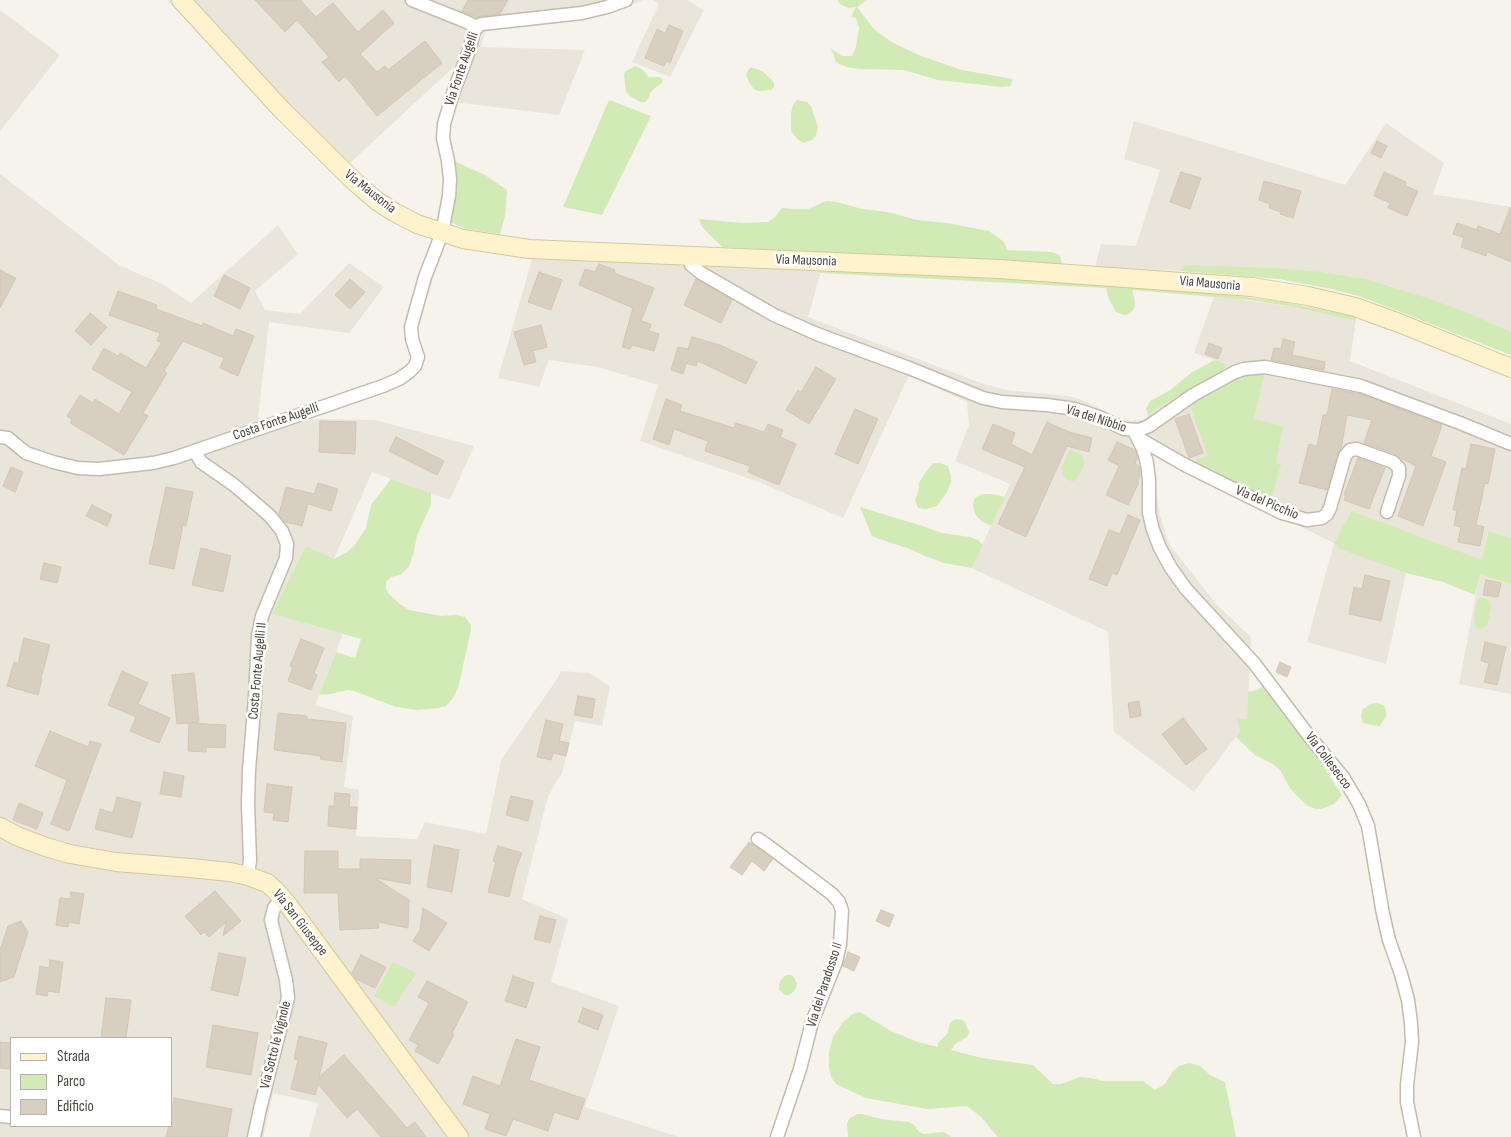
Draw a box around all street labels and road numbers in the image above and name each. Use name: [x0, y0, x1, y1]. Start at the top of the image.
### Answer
street label: Via Fonte Augelli: [442, 30, 482, 108]
street label: Via Mausonia: [341, 167, 399, 217]
street label: Via Mausonia: [775, 252, 837, 270]
street label: Via Mausonia: [1179, 273, 1241, 295]
street label: Costa Fonte Augelli: [231, 399, 321, 445]
street label: Via del Nibbio: [1064, 401, 1128, 437]
street label: Via del Picchio: [1233, 482, 1301, 524]
street label: Costa Fonte Augelli II: [245, 622, 271, 720]
street label: Via Collesecco: [1301, 729, 1355, 793]
street label: Via San Giuseppe: [269, 887, 331, 959]
street label: Via del Paradosso II: [803, 940, 847, 1030]
street label: Via Sotto le Vignole: [257, 999, 295, 1091]

